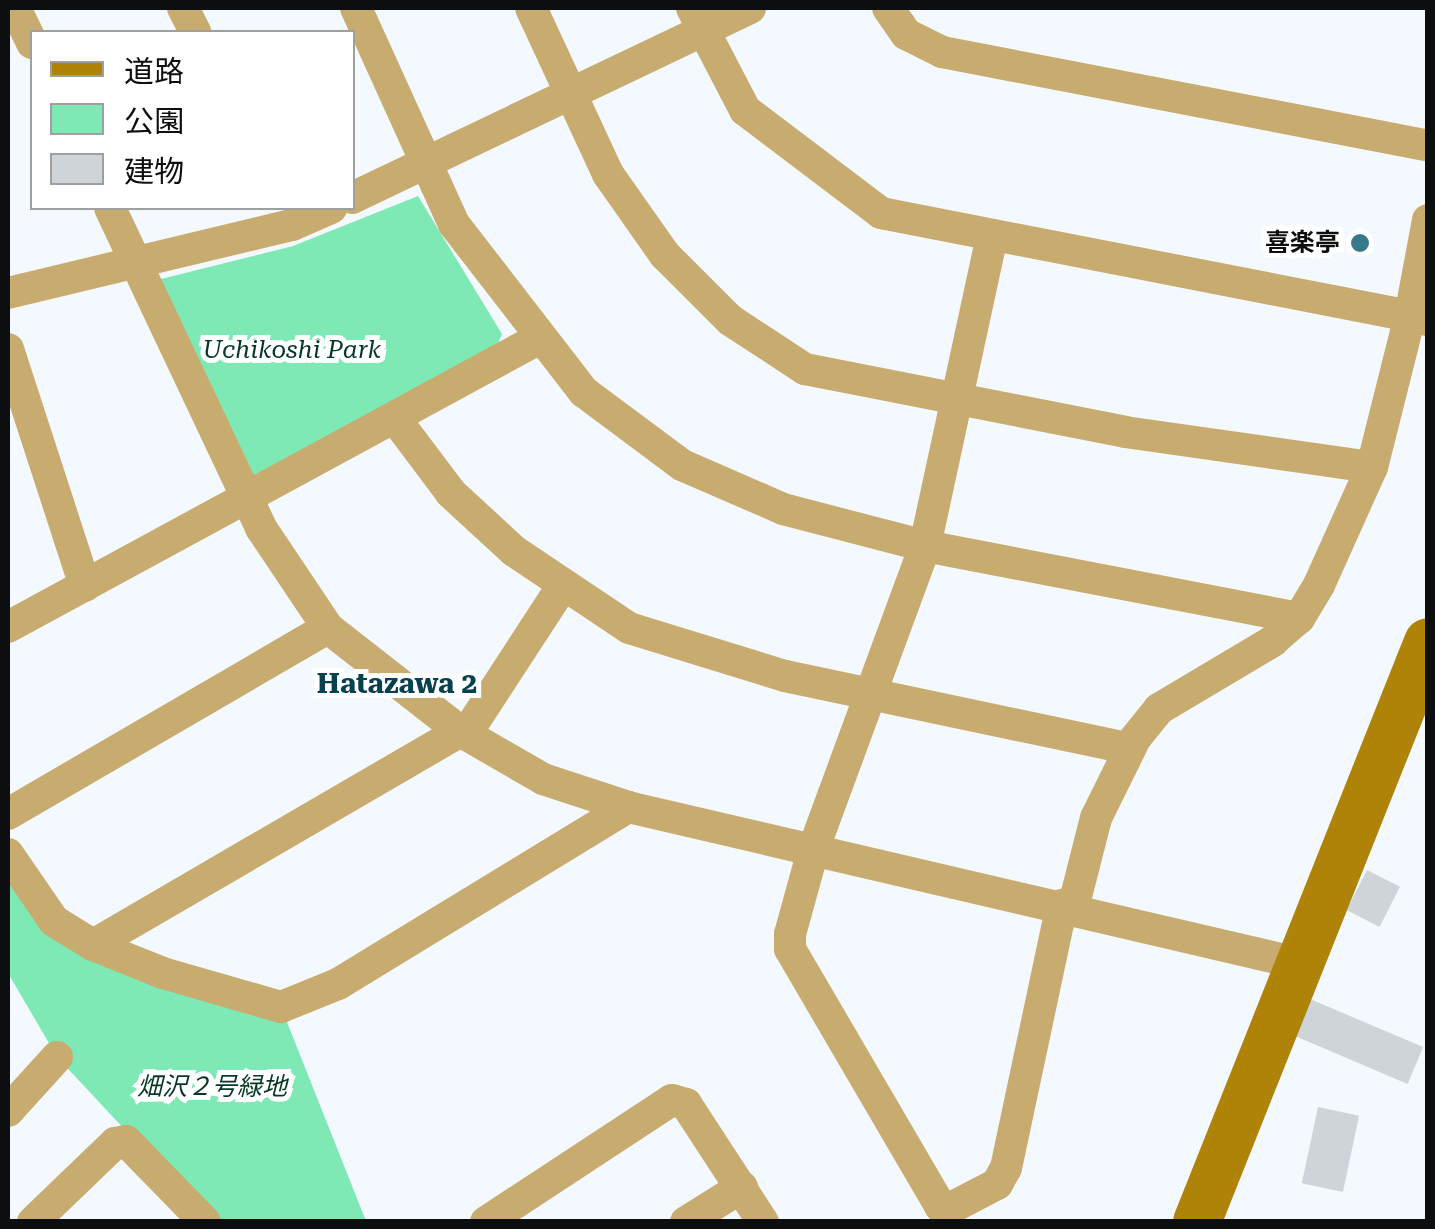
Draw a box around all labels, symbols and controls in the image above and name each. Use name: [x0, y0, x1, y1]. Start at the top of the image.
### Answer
legend: [30, 30, 355, 210]
text: 道路: [124, 54, 184, 89]
text: 公園: [124, 104, 184, 139]
text: 建物: [124, 154, 184, 189]
place label: 喜楽亭: [1265, 228, 1340, 258]
marker: 喜楽亭: [1349, 232, 1371, 254]
park label: Uchikoshi Park: [203, 335, 381, 365]
district label: Hatazawa 2: [317, 667, 477, 701]
park label: 畑沢２号緑地: [137, 1072, 287, 1102]

